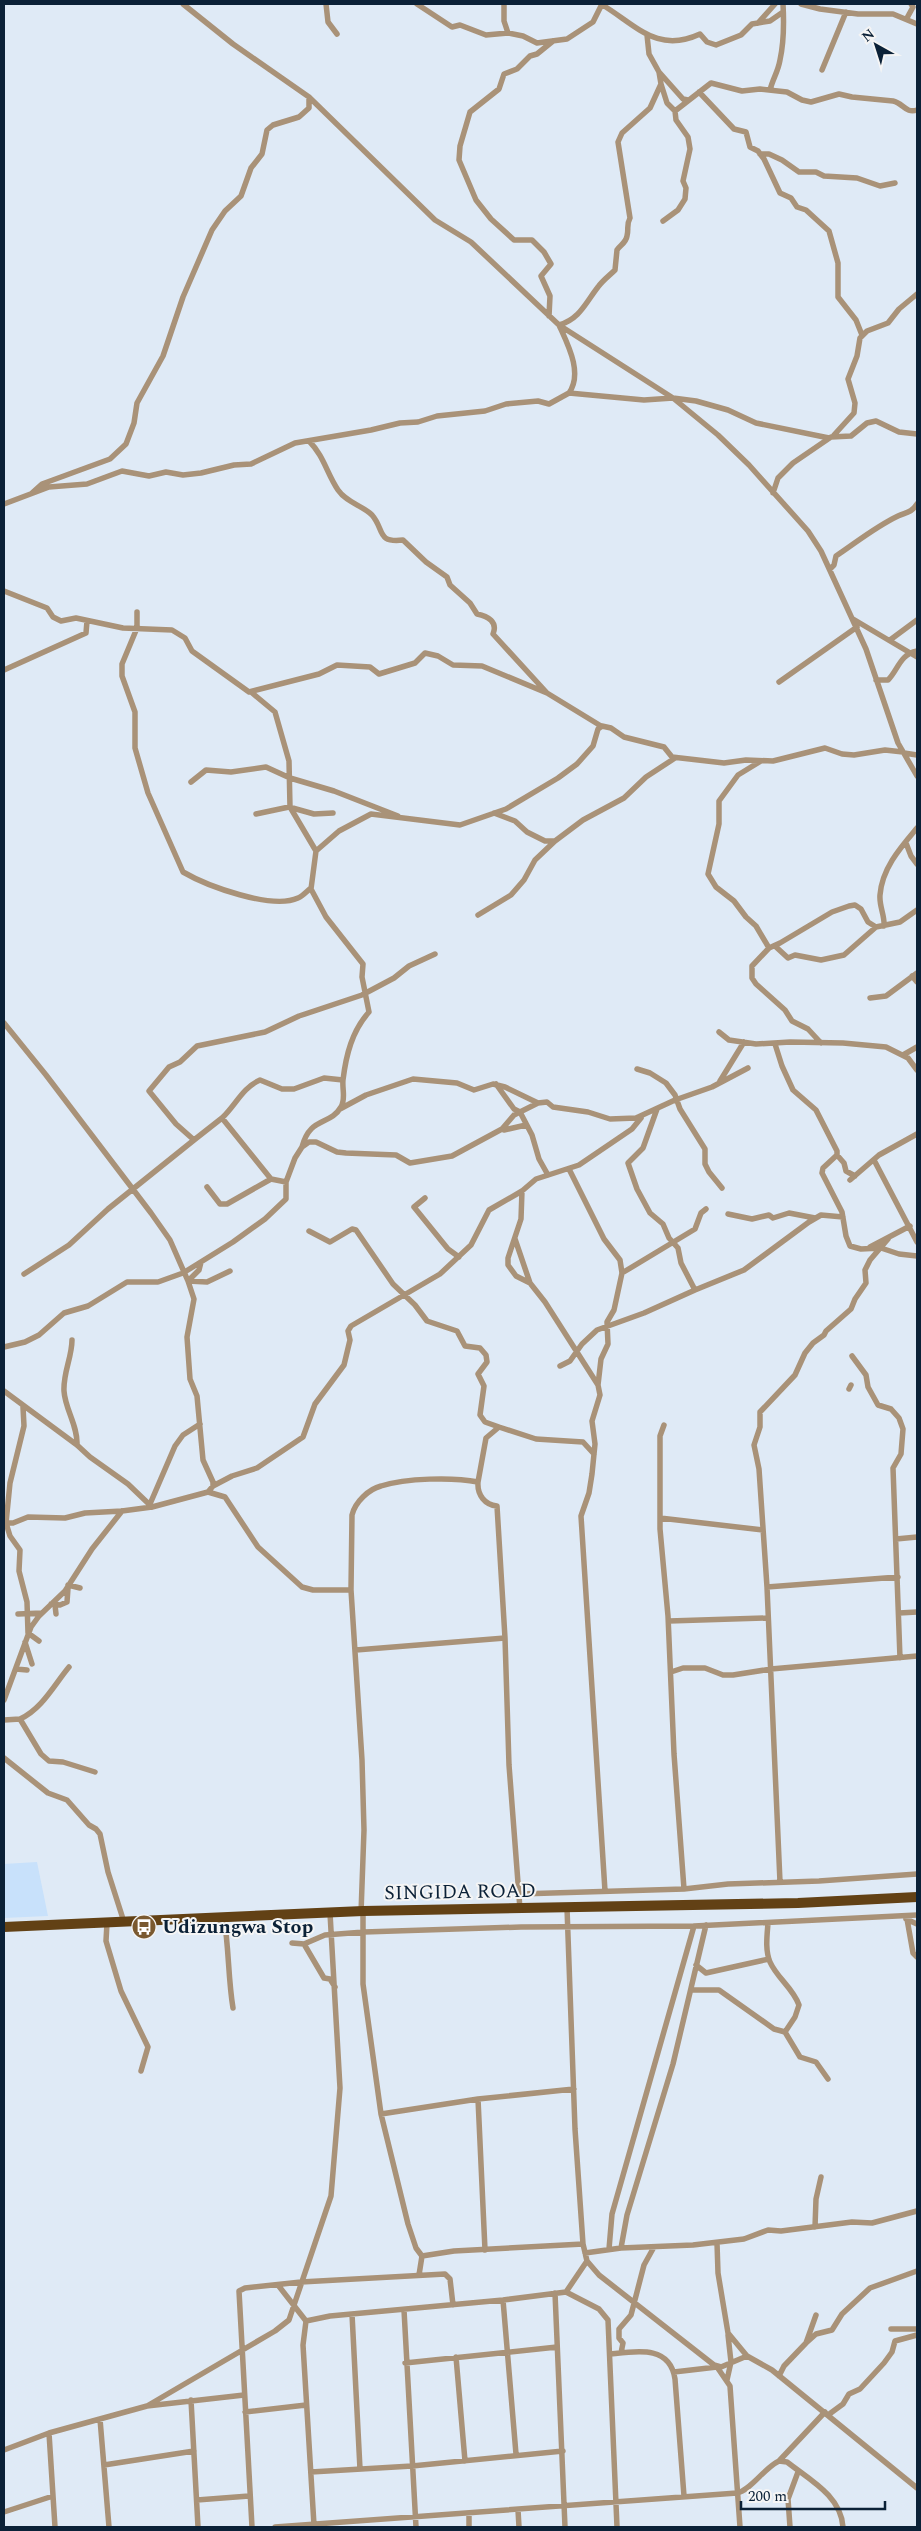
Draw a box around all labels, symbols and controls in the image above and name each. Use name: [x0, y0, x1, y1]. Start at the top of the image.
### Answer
north arrow: [851, 20, 901, 70]
text: N: [857, 24, 879, 47]
street label: SINGIDA ROAD: [384, 1876, 536, 1908]
place label: Udizungwa Stop: [162, 1912, 313, 1942]
bus stop icon: Udizungwa Stop: [131, 1914, 157, 1940]
scale bar: [741, 2478, 885, 2510]
text: 200 m: [748, 2485, 787, 2508]

